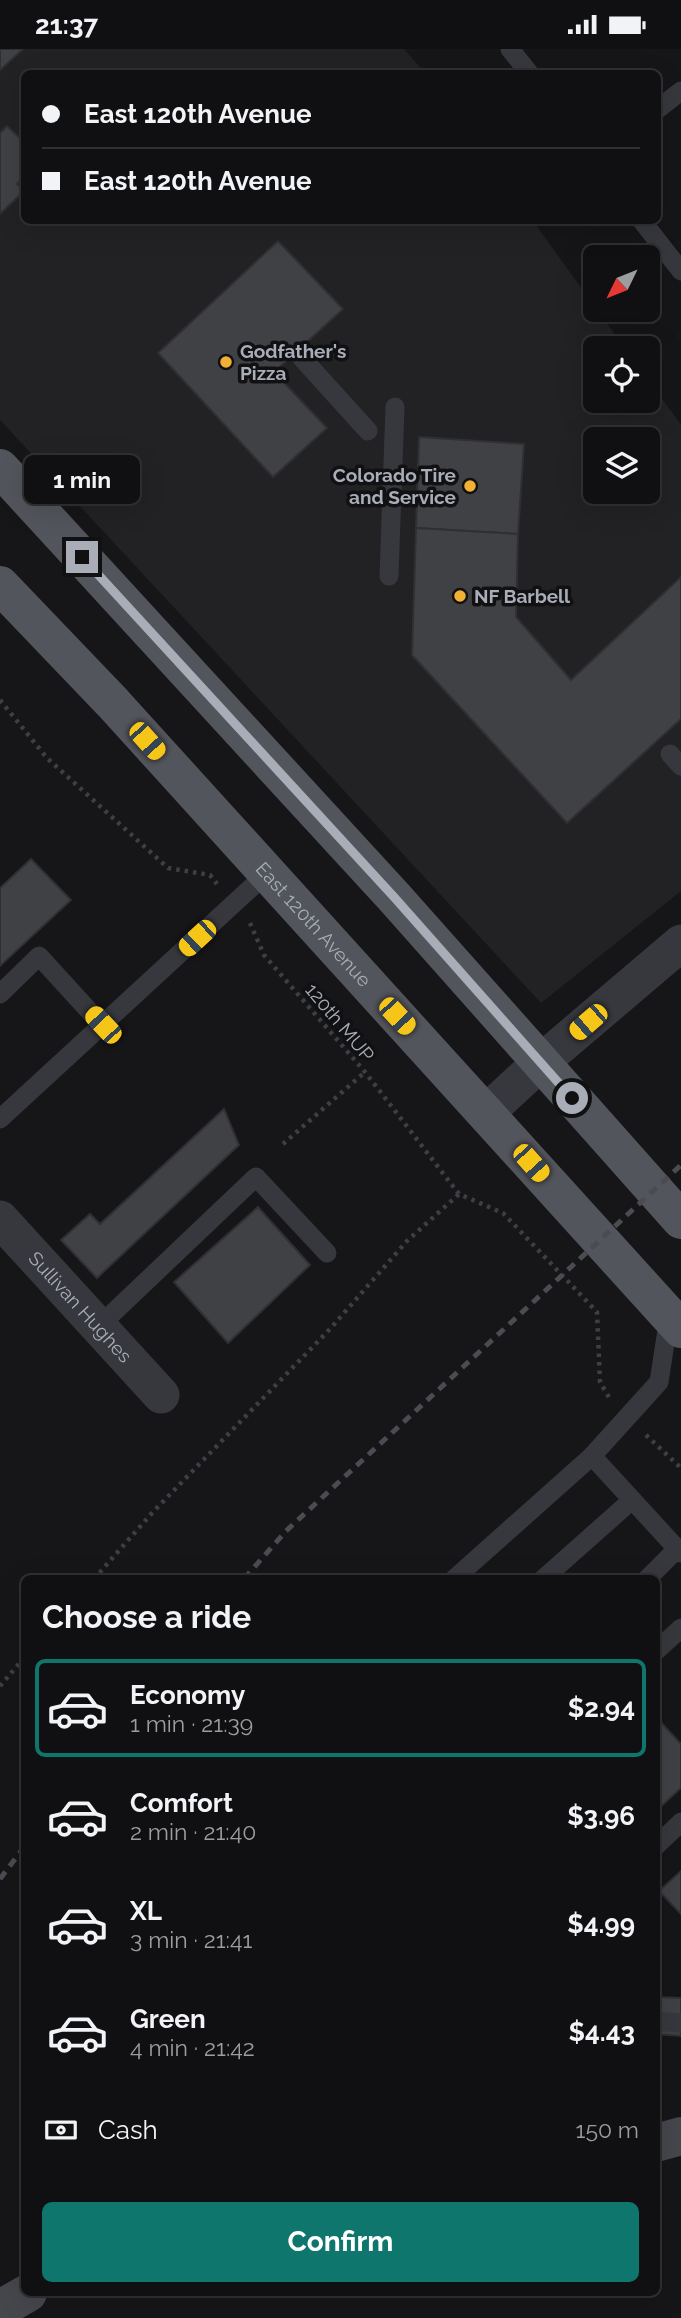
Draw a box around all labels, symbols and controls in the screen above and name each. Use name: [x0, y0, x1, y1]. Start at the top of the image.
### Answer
text: 21:37: [35, 10, 98, 40]
text: East 120th Avenue: [84, 99, 312, 129]
text: East 120th Avenue: [84, 166, 312, 196]
north arrow: [583, 245, 660, 322]
map controls: [583, 245, 660, 504]
button: locate: [583, 336, 660, 413]
place label: Godfather's Pizza: [240, 340, 347, 384]
marker: Godfather's Pizza: [218, 354, 234, 370]
button: layers: [583, 427, 660, 504]
callout: 1 min: [24, 455, 140, 505]
place label: Colorado Tire and Service: [333, 464, 456, 508]
text: 1 min: [53, 466, 111, 493]
marker: Colorado Tire and Service: [462, 478, 478, 494]
route end: [66, 541, 98, 573]
place label: NF Barbell: [474, 585, 571, 607]
marker: NF Barbell: [452, 588, 468, 604]
car: [126, 718, 169, 764]
street label: East 120th Avenue: [252, 857, 376, 991]
car: [175, 916, 220, 960]
street label: 120th MUP: [301, 979, 379, 1066]
car: [375, 993, 420, 1039]
car: [566, 1000, 611, 1044]
car: [81, 1002, 126, 1048]
route start: [556, 1082, 588, 1114]
car: [510, 1140, 553, 1186]
street label: Sullivan Hughes: [24, 1247, 136, 1367]
text: Choose a ride: [42, 1598, 251, 1635]
icon: car: [46, 1677, 109, 1740]
text: Economy: [130, 1680, 245, 1710]
text: $2.94: [568, 1693, 635, 1723]
text: 1 min · 21:39: [130, 1710, 253, 1737]
icon: car: [46, 1785, 109, 1848]
text: Comfort: [130, 1788, 233, 1818]
text: $3.96: [567, 1801, 635, 1831]
text: 2 min · 21:40: [130, 1818, 256, 1845]
icon: car: [46, 1893, 109, 1956]
text: XL: [130, 1896, 162, 1926]
text: $4.99: [567, 1909, 635, 1939]
text: 3 min · 21:41: [130, 1926, 252, 1953]
icon: car: [46, 2001, 109, 2064]
text: Green: [130, 2004, 206, 2034]
text: $4.43: [568, 2017, 635, 2047]
text: 4 min · 21:42: [130, 2034, 255, 2061]
icon: cash: [42, 2111, 80, 2149]
text: Cash: [98, 2115, 158, 2145]
text: 150 m: [576, 2116, 639, 2143]
button: Confirm: [42, 2202, 639, 2282]

